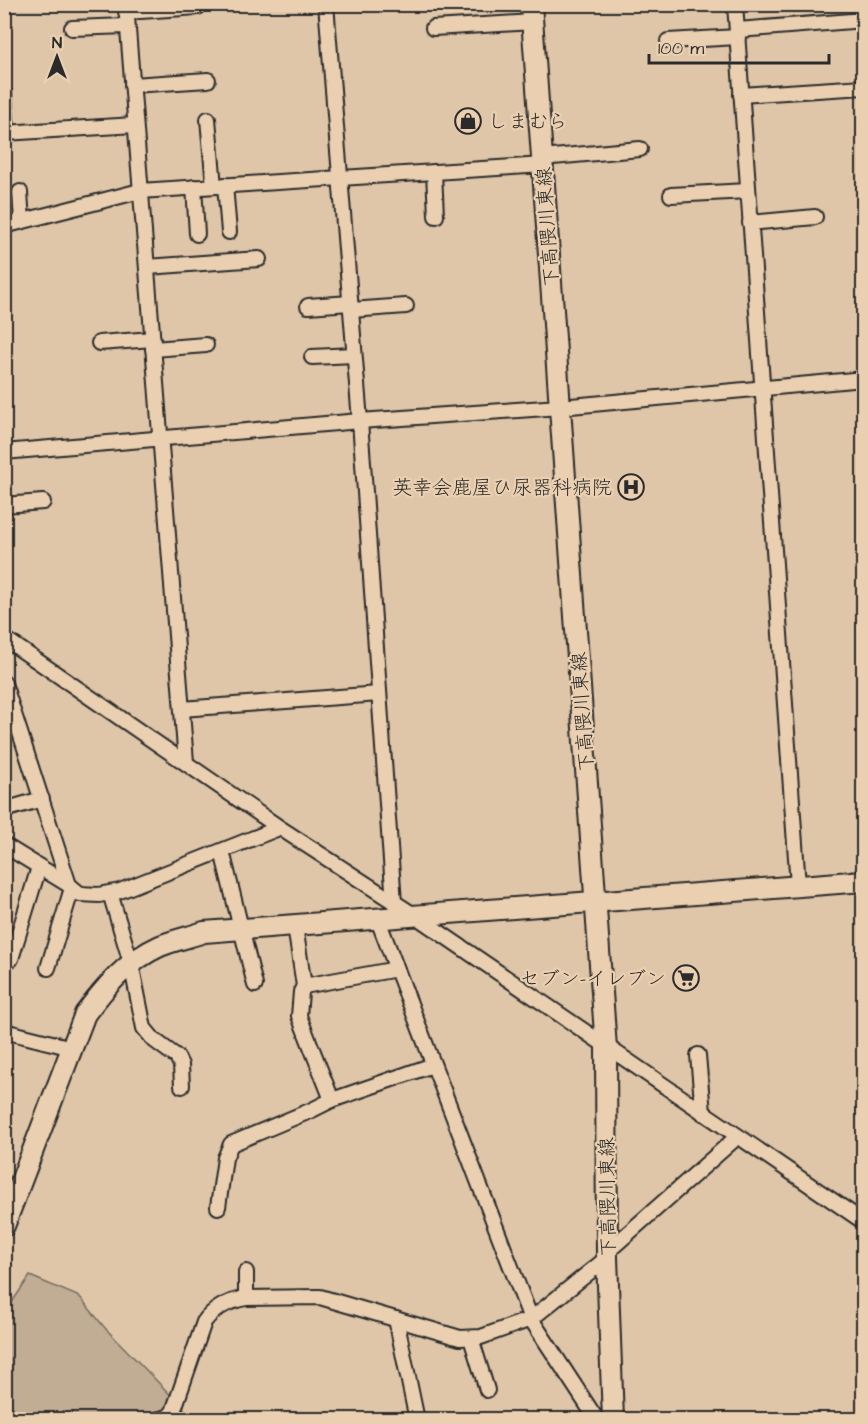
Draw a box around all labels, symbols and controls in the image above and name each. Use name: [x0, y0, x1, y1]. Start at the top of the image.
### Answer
north arrow: [27, 27, 87, 87]
scale bar: [649, 27, 829, 65]
text: N: [52, 32, 62, 54]
text: 100 m: [658, 36, 704, 61]
shop icon: しまむら: [453, 106, 483, 136]
place label: しまむら: [488, 108, 568, 136]
street label: 下高隈川東線: [530, 166, 566, 288]
hospital icon: 英幸会鹿屋ひ尿器科病院: [616, 472, 646, 502]
place label: 英幸会鹿屋ひ尿器科病院: [392, 474, 612, 502]
street label: 下高隈川東線: [565, 651, 601, 773]
supermarket icon: セブン-イレブン: [671, 963, 701, 993]
place label: セブン-イレブン: [520, 965, 666, 993]
street label: 下高隈川東線: [593, 1137, 623, 1257]

